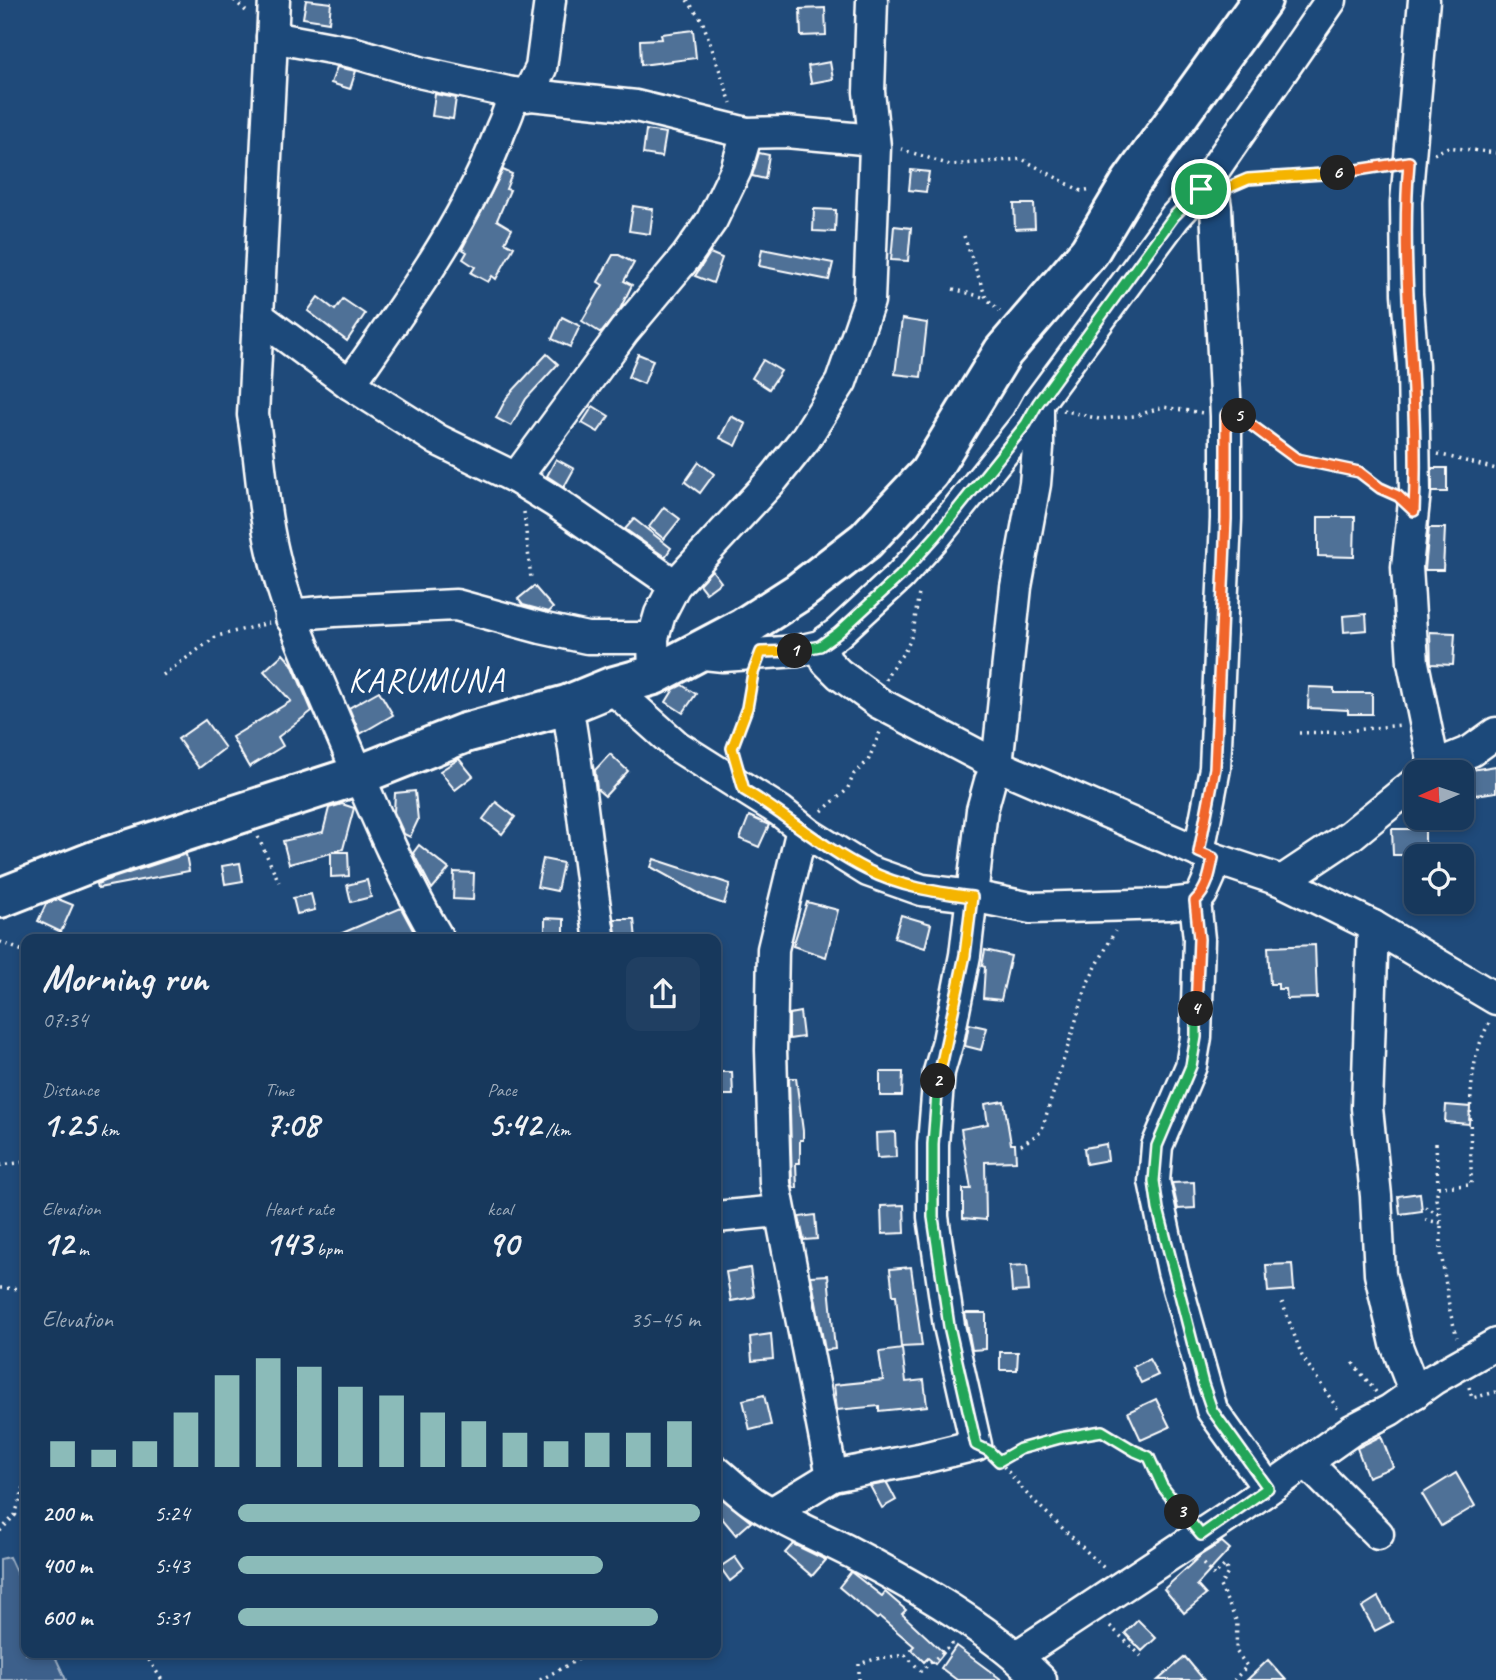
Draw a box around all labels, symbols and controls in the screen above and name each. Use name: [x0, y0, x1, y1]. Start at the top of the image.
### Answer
pin: 6: [1320, 156, 1356, 190]
pin: [1171, 159, 1231, 219]
text: 6: [1333, 160, 1342, 184]
icon: arrive: [1182, 170, 1220, 208]
pin: 5: [1222, 398, 1256, 434]
text: 5: [1234, 403, 1243, 427]
pin: 1: [778, 634, 812, 668]
text: 1: [790, 638, 799, 662]
district label: KARUMUNA: [348, 659, 506, 701]
north arrow: [1404, 760, 1474, 830]
map controls: [1404, 760, 1474, 914]
button: locate: [1404, 844, 1474, 914]
text: Morning run: [42, 955, 208, 1002]
button: share: [626, 957, 700, 1031]
pin: 4: [1178, 992, 1214, 1026]
text: 4: [1191, 996, 1200, 1020]
text: 07:34: [42, 1005, 88, 1034]
pin: 2: [920, 1064, 956, 1098]
text: 2: [933, 1068, 942, 1092]
text: Distance: [42, 1078, 99, 1102]
text: Time: [265, 1078, 294, 1102]
text: Pace: [487, 1078, 517, 1102]
text: 1.25: [42, 1102, 96, 1147]
text: 7:08: [265, 1102, 319, 1147]
text: 5:42: [487, 1102, 541, 1147]
text: km: [96, 1118, 119, 1142]
text: /km: [541, 1118, 570, 1142]
text: Elevation: [42, 1197, 100, 1221]
text: Heart rate: [265, 1197, 334, 1221]
text: kcal: [487, 1197, 512, 1221]
text: 12: [42, 1221, 74, 1266]
text: 143: [265, 1221, 312, 1266]
text: 90: [487, 1221, 518, 1266]
text: m: [74, 1237, 89, 1261]
text: bpm: [312, 1237, 343, 1261]
text: Elevation: [42, 1305, 113, 1334]
text: 35–45 m: [630, 1305, 700, 1334]
pin: 3: [1164, 1494, 1200, 1530]
text: 200 m: [42, 1499, 92, 1528]
text: 5:24: [154, 1499, 190, 1528]
text: 3: [1177, 1499, 1186, 1523]
text: 400 m: [42, 1551, 92, 1580]
text: 5:43: [154, 1551, 190, 1580]
text: 600 m: [42, 1603, 92, 1632]
text: 5:31: [154, 1603, 190, 1632]

